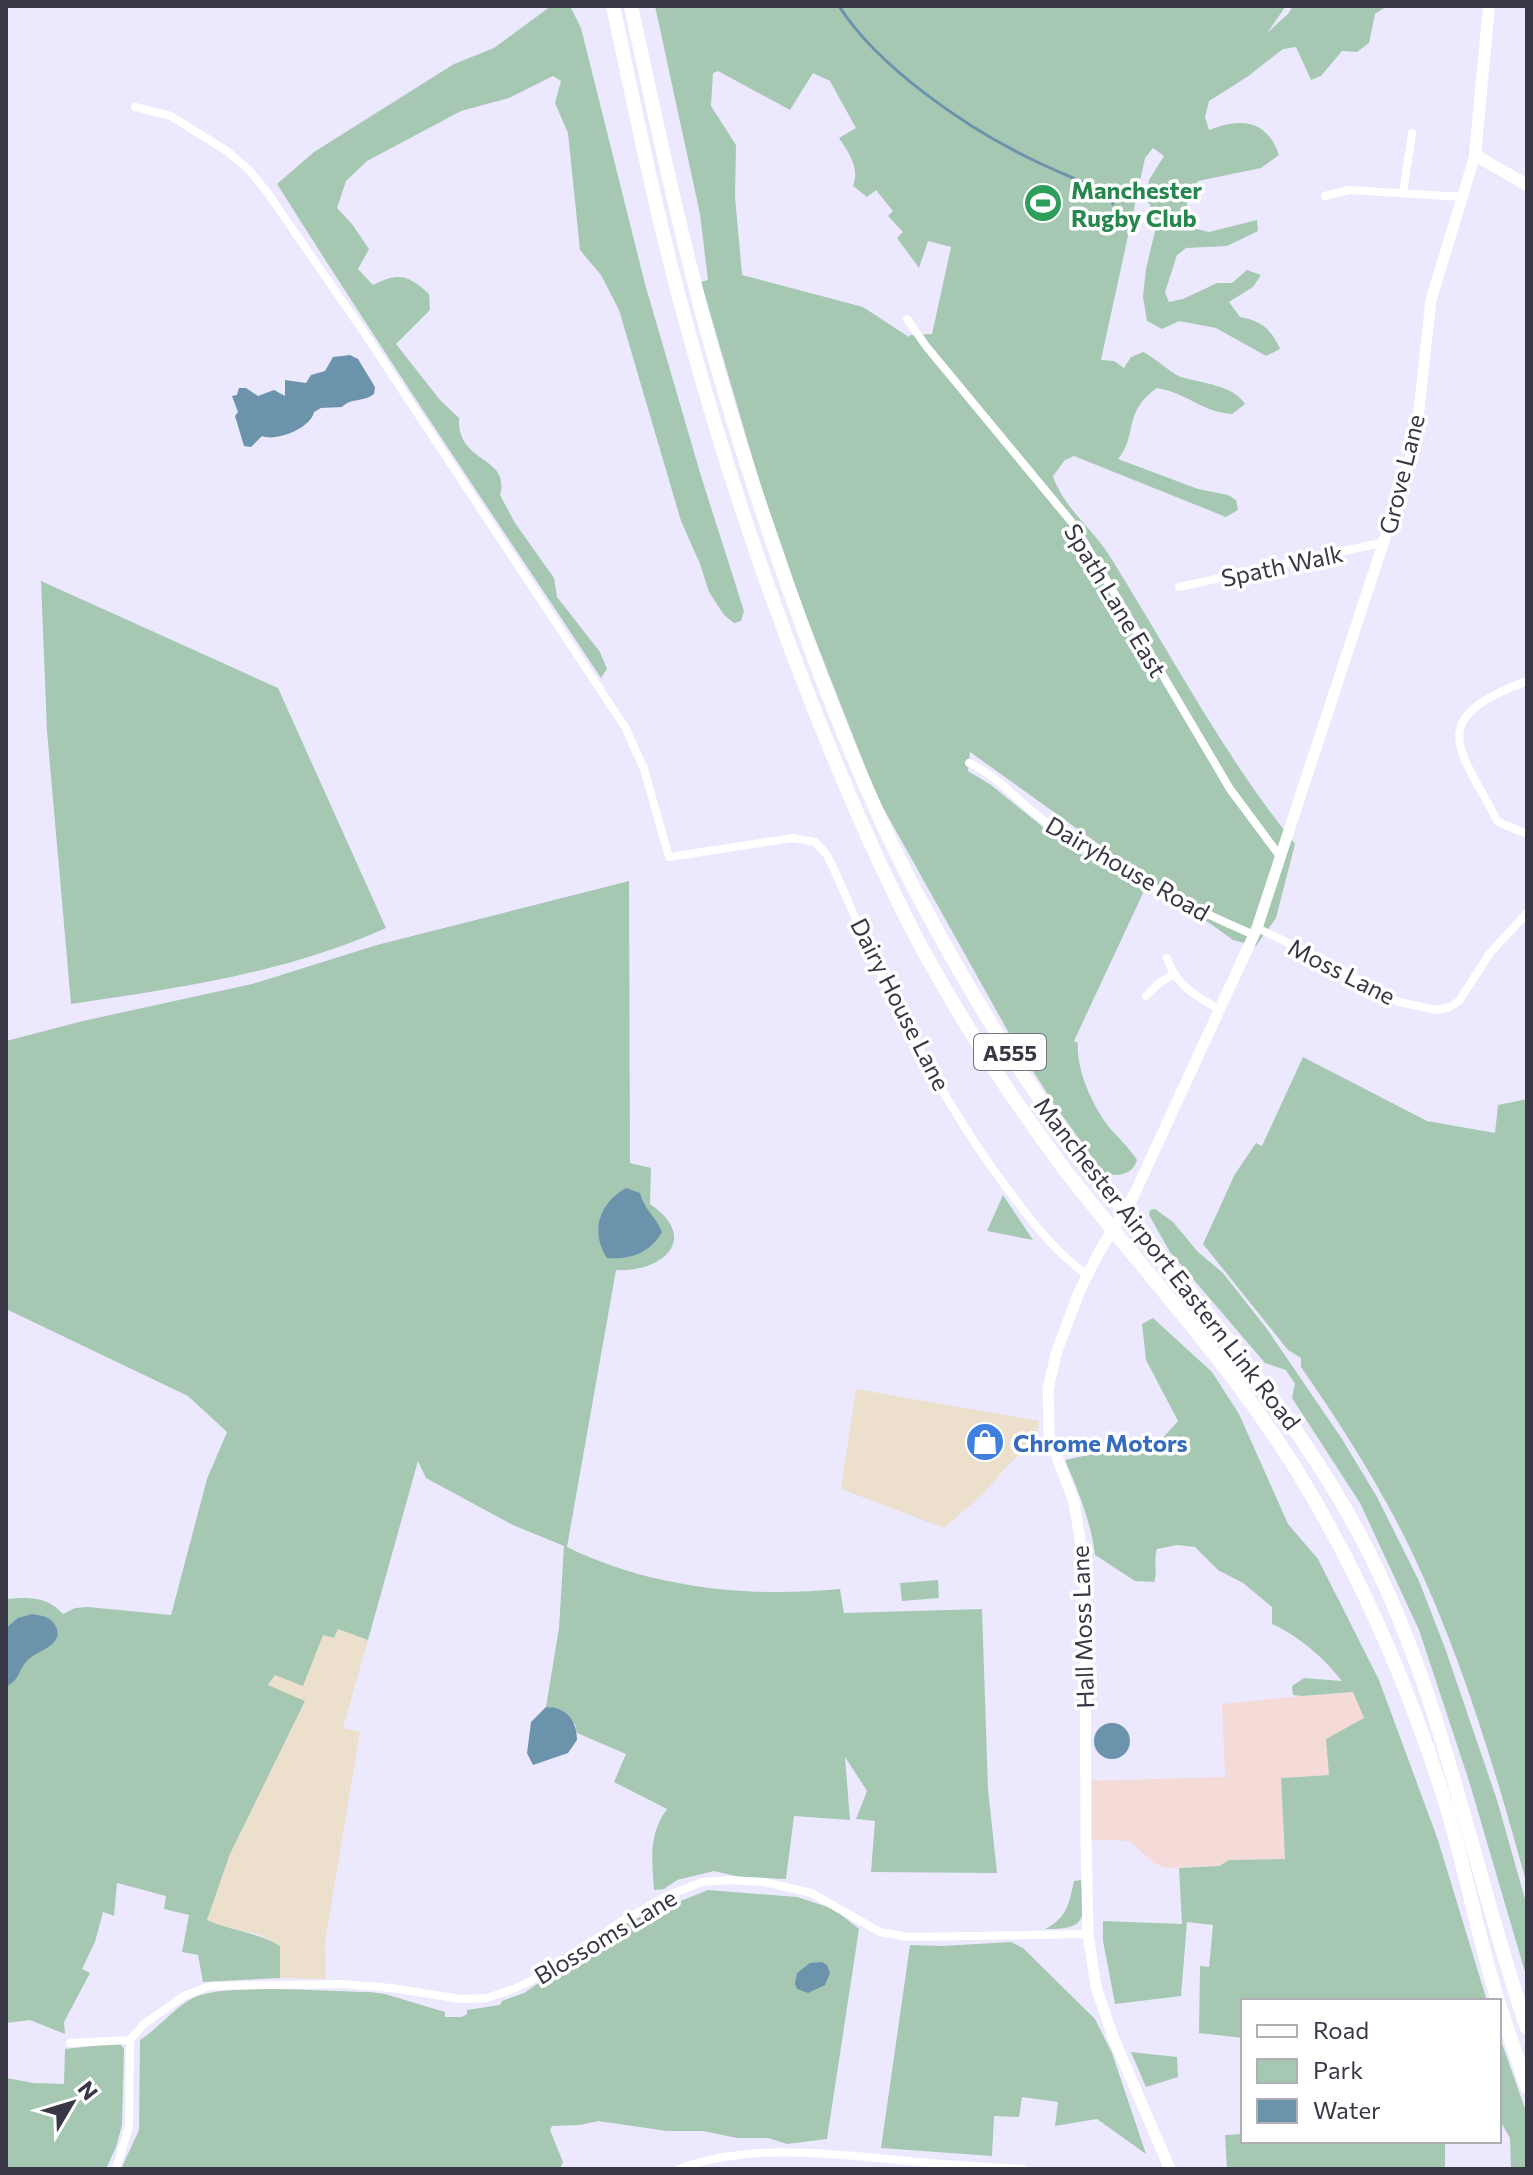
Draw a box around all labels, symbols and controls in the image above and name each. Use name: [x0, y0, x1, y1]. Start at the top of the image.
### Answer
place label: Manchester Rugby Club: [1071, 175, 1202, 232]
sports icon: Manchester Rugby Club: [1022, 182, 1064, 224]
street label: Grove Lane: [1372, 411, 1430, 537]
street label: Spath Lane East: [1059, 518, 1173, 682]
street label: Spath Walk: [1218, 538, 1346, 592]
street label: Dairyhouse Road: [1041, 809, 1215, 927]
street label: Dairy House Lane: [845, 913, 957, 1095]
street label: Moss Lane: [1284, 932, 1400, 1010]
road number: A555: [974, 1034, 1046, 1070]
street label: Manchester Airport Eastern Link Road: [1029, 1091, 1307, 1435]
shop icon: Chrome Motors: [964, 1421, 1006, 1463]
place label: Chrome Motors: [1013, 1428, 1188, 1457]
street label: Hall Moss Lane: [1065, 1545, 1099, 1709]
street label: Blossoms Lane: [529, 1882, 681, 1990]
legend: [1241, 1999, 1501, 2143]
text: Road: [1313, 2015, 1369, 2044]
text: Park: [1313, 2055, 1363, 2084]
north arrow: [32, 2063, 112, 2143]
text: N: [72, 2076, 104, 2105]
text: Water: [1313, 2095, 1381, 2124]

